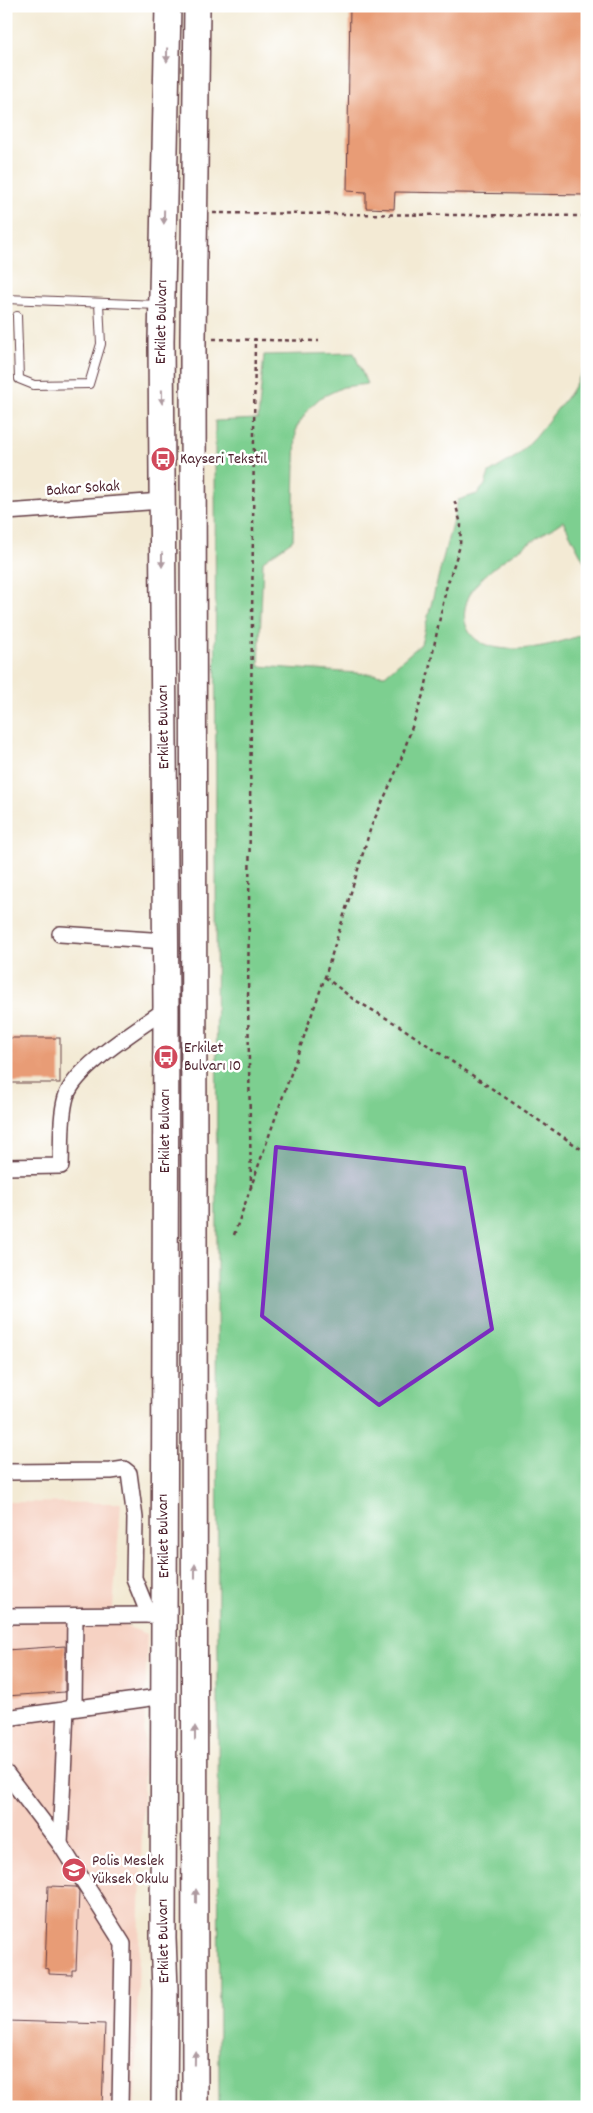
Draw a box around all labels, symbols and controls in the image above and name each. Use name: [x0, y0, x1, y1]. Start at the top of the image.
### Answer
one-way arrow: [163, 47, 171, 63]
one-way arrow: [160, 210, 168, 226]
street label: Erkilet Bulvarı: [150, 280, 174, 364]
one-way arrow: [158, 390, 166, 406]
bus stop icon: Kayseri Tekstil: [150, 446, 176, 472]
place label: Kayseri Tekstil: [180, 448, 267, 471]
street label: Bakar Sokak: [46, 475, 120, 503]
one-way arrow: [158, 552, 166, 568]
street label: Erkilet Bulvarı: [152, 685, 176, 769]
place label: Erkilet Bulvarı 10: [184, 1037, 241, 1078]
bus stop icon: Erkilet Bulvarı 10: [153, 1044, 179, 1070]
street label: Erkilet Bulvarı: [154, 1089, 177, 1173]
street label: Erkilet Bulvarı: [152, 1494, 176, 1578]
one-way arrow: [191, 1562, 199, 1578]
one-way arrow: [191, 1725, 199, 1741]
place label: Polis Meslek Yüksek Okulu: [92, 1850, 169, 1891]
school or university icon: Polis Meslek Yüksek Okulu: [61, 1857, 87, 1883]
one-way arrow: [192, 1887, 200, 1903]
street label: Erkilet Bulvarı: [152, 1899, 176, 1983]
one-way arrow: [191, 2050, 199, 2066]

